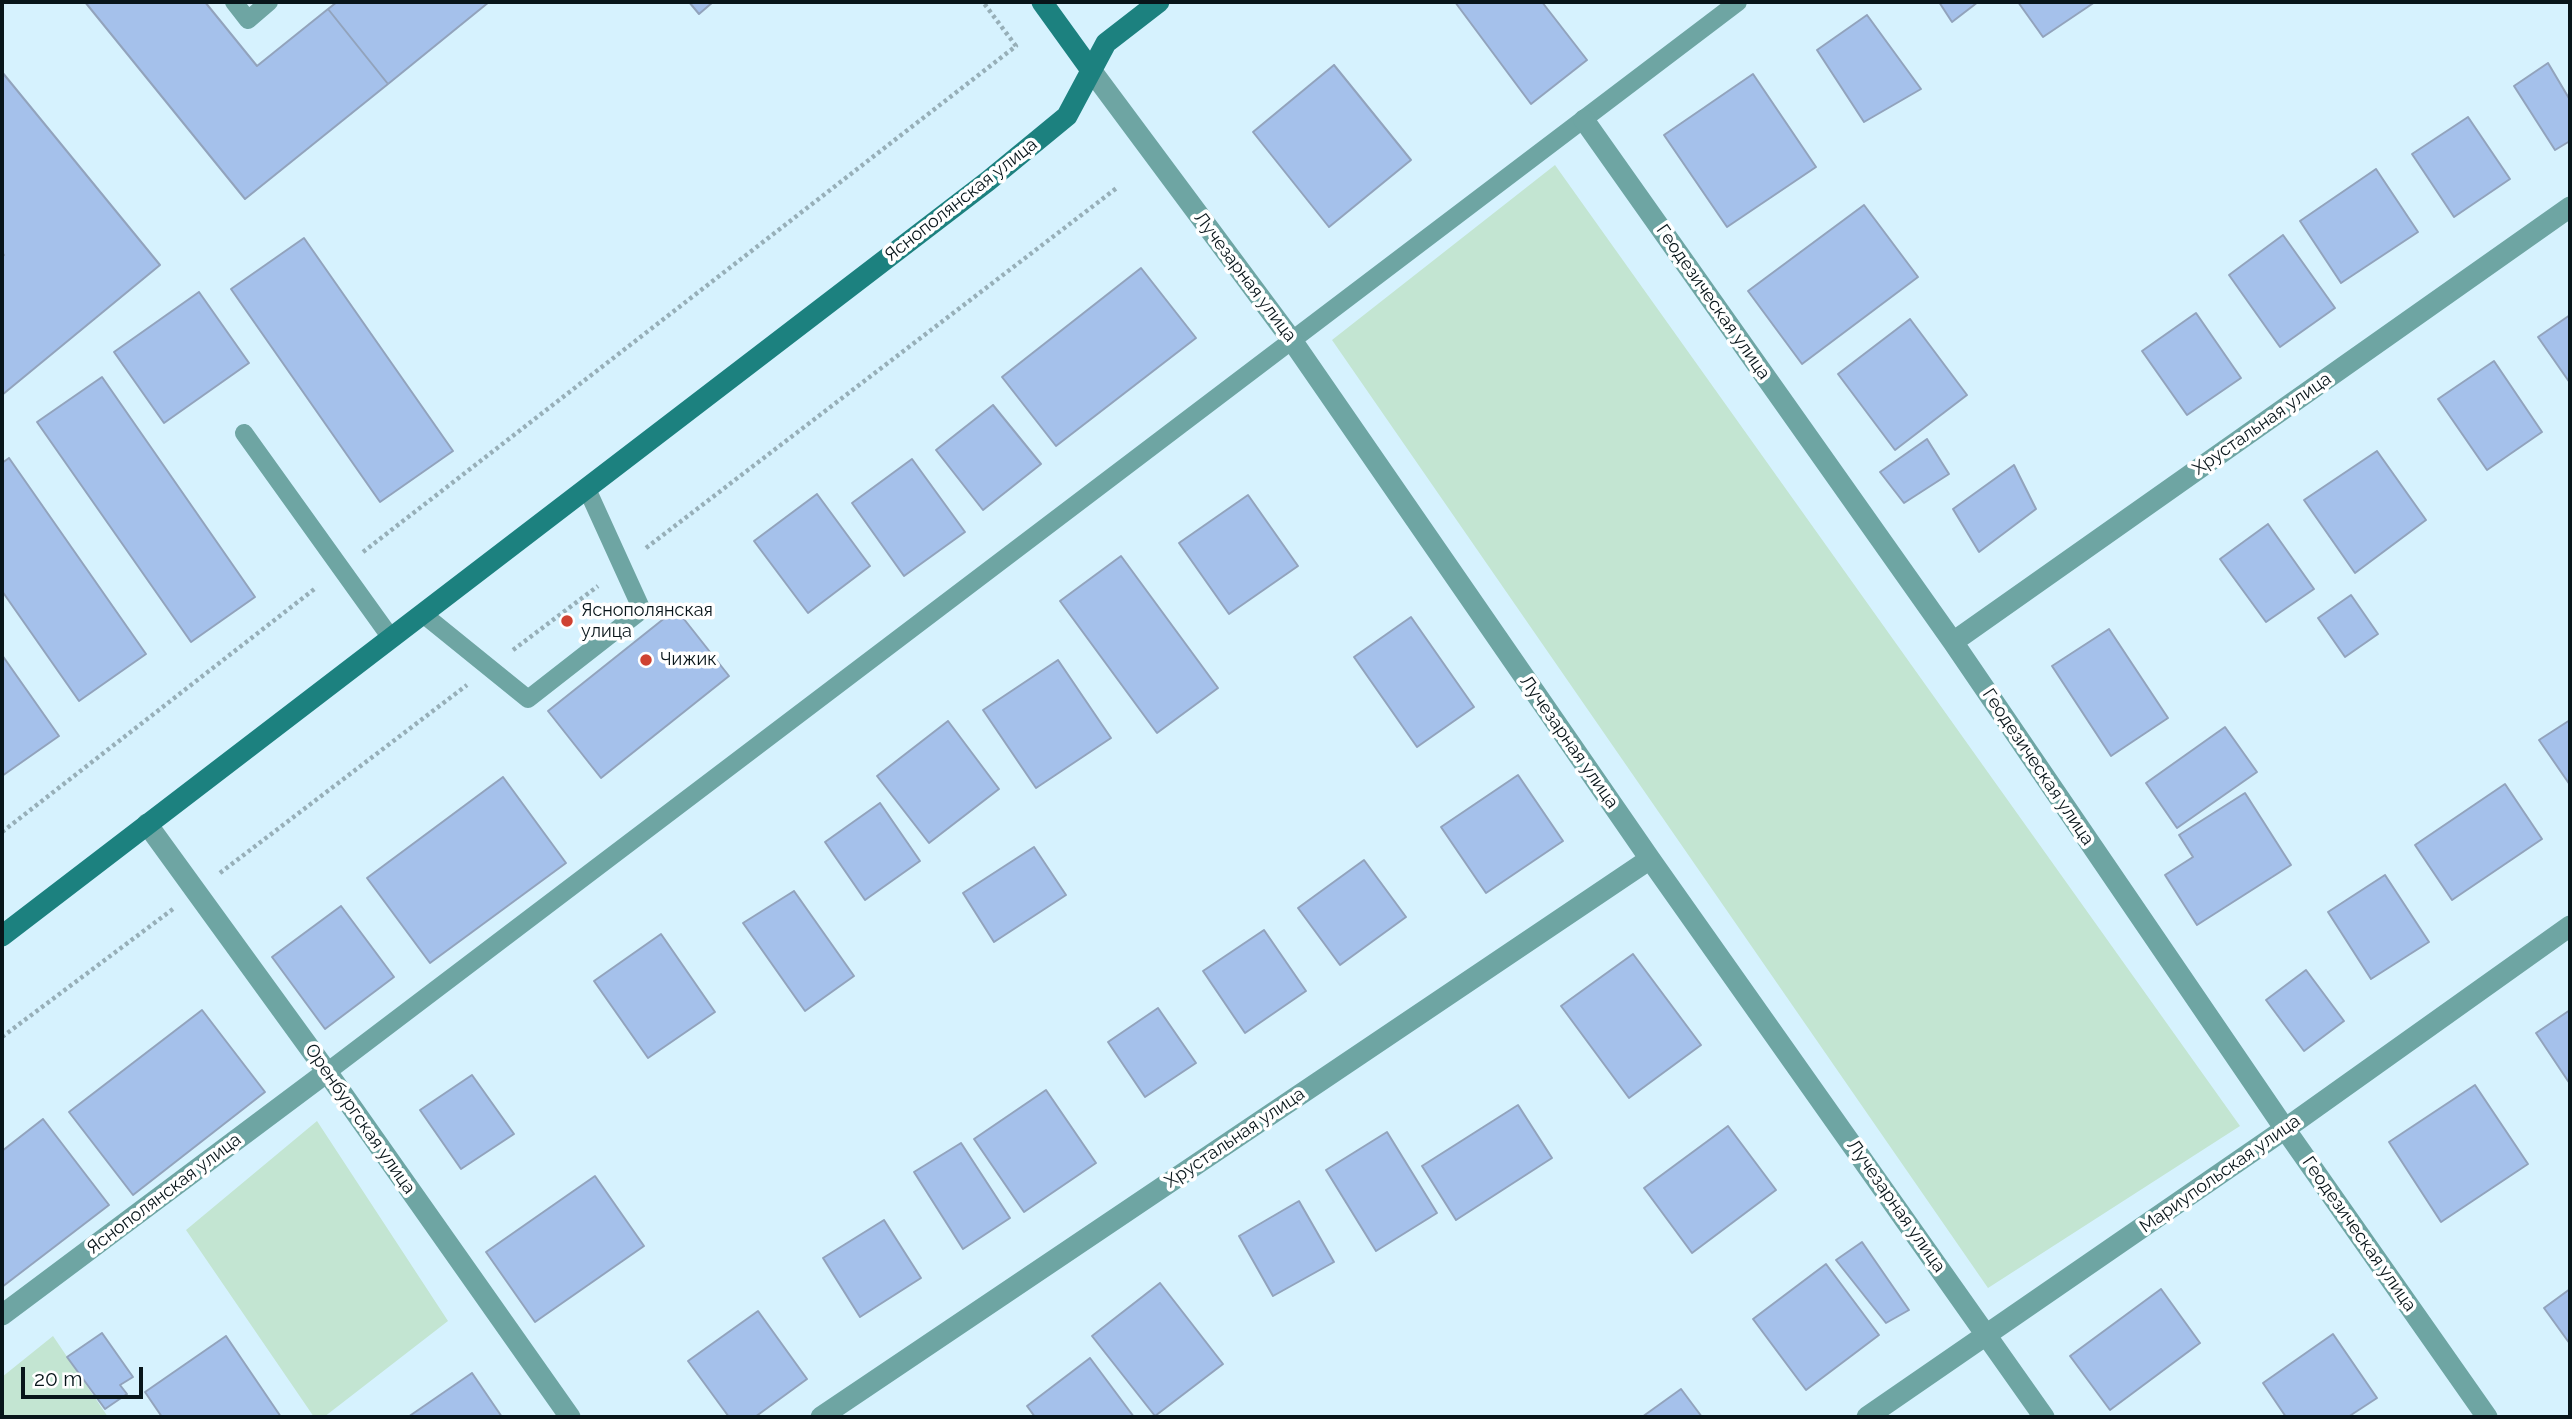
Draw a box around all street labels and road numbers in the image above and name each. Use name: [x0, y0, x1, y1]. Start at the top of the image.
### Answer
street label: Яснополянская улица: [881, 134, 1041, 266]
street label: Лучезарная улица: [1189, 208, 1301, 346]
street label: Геодезическая улица: [1651, 220, 1775, 384]
street label: Хрустальная улица: [2189, 368, 2335, 480]
street label: Лучезарная улица: [1515, 671, 1623, 813]
street label: Геодезическая улица: [1978, 685, 2098, 849]
street label: Оренбургская улица: [300, 1040, 420, 1198]
street label: Хрустальная улица: [1161, 1083, 1309, 1193]
street label: Мариупольская улица: [2136, 1110, 2304, 1238]
street label: Яснополянская улица: [83, 1129, 245, 1259]
street label: Лучезарная улица: [1842, 1135, 1950, 1277]
street label: Геодезическая улица: [2297, 1152, 2421, 1316]

